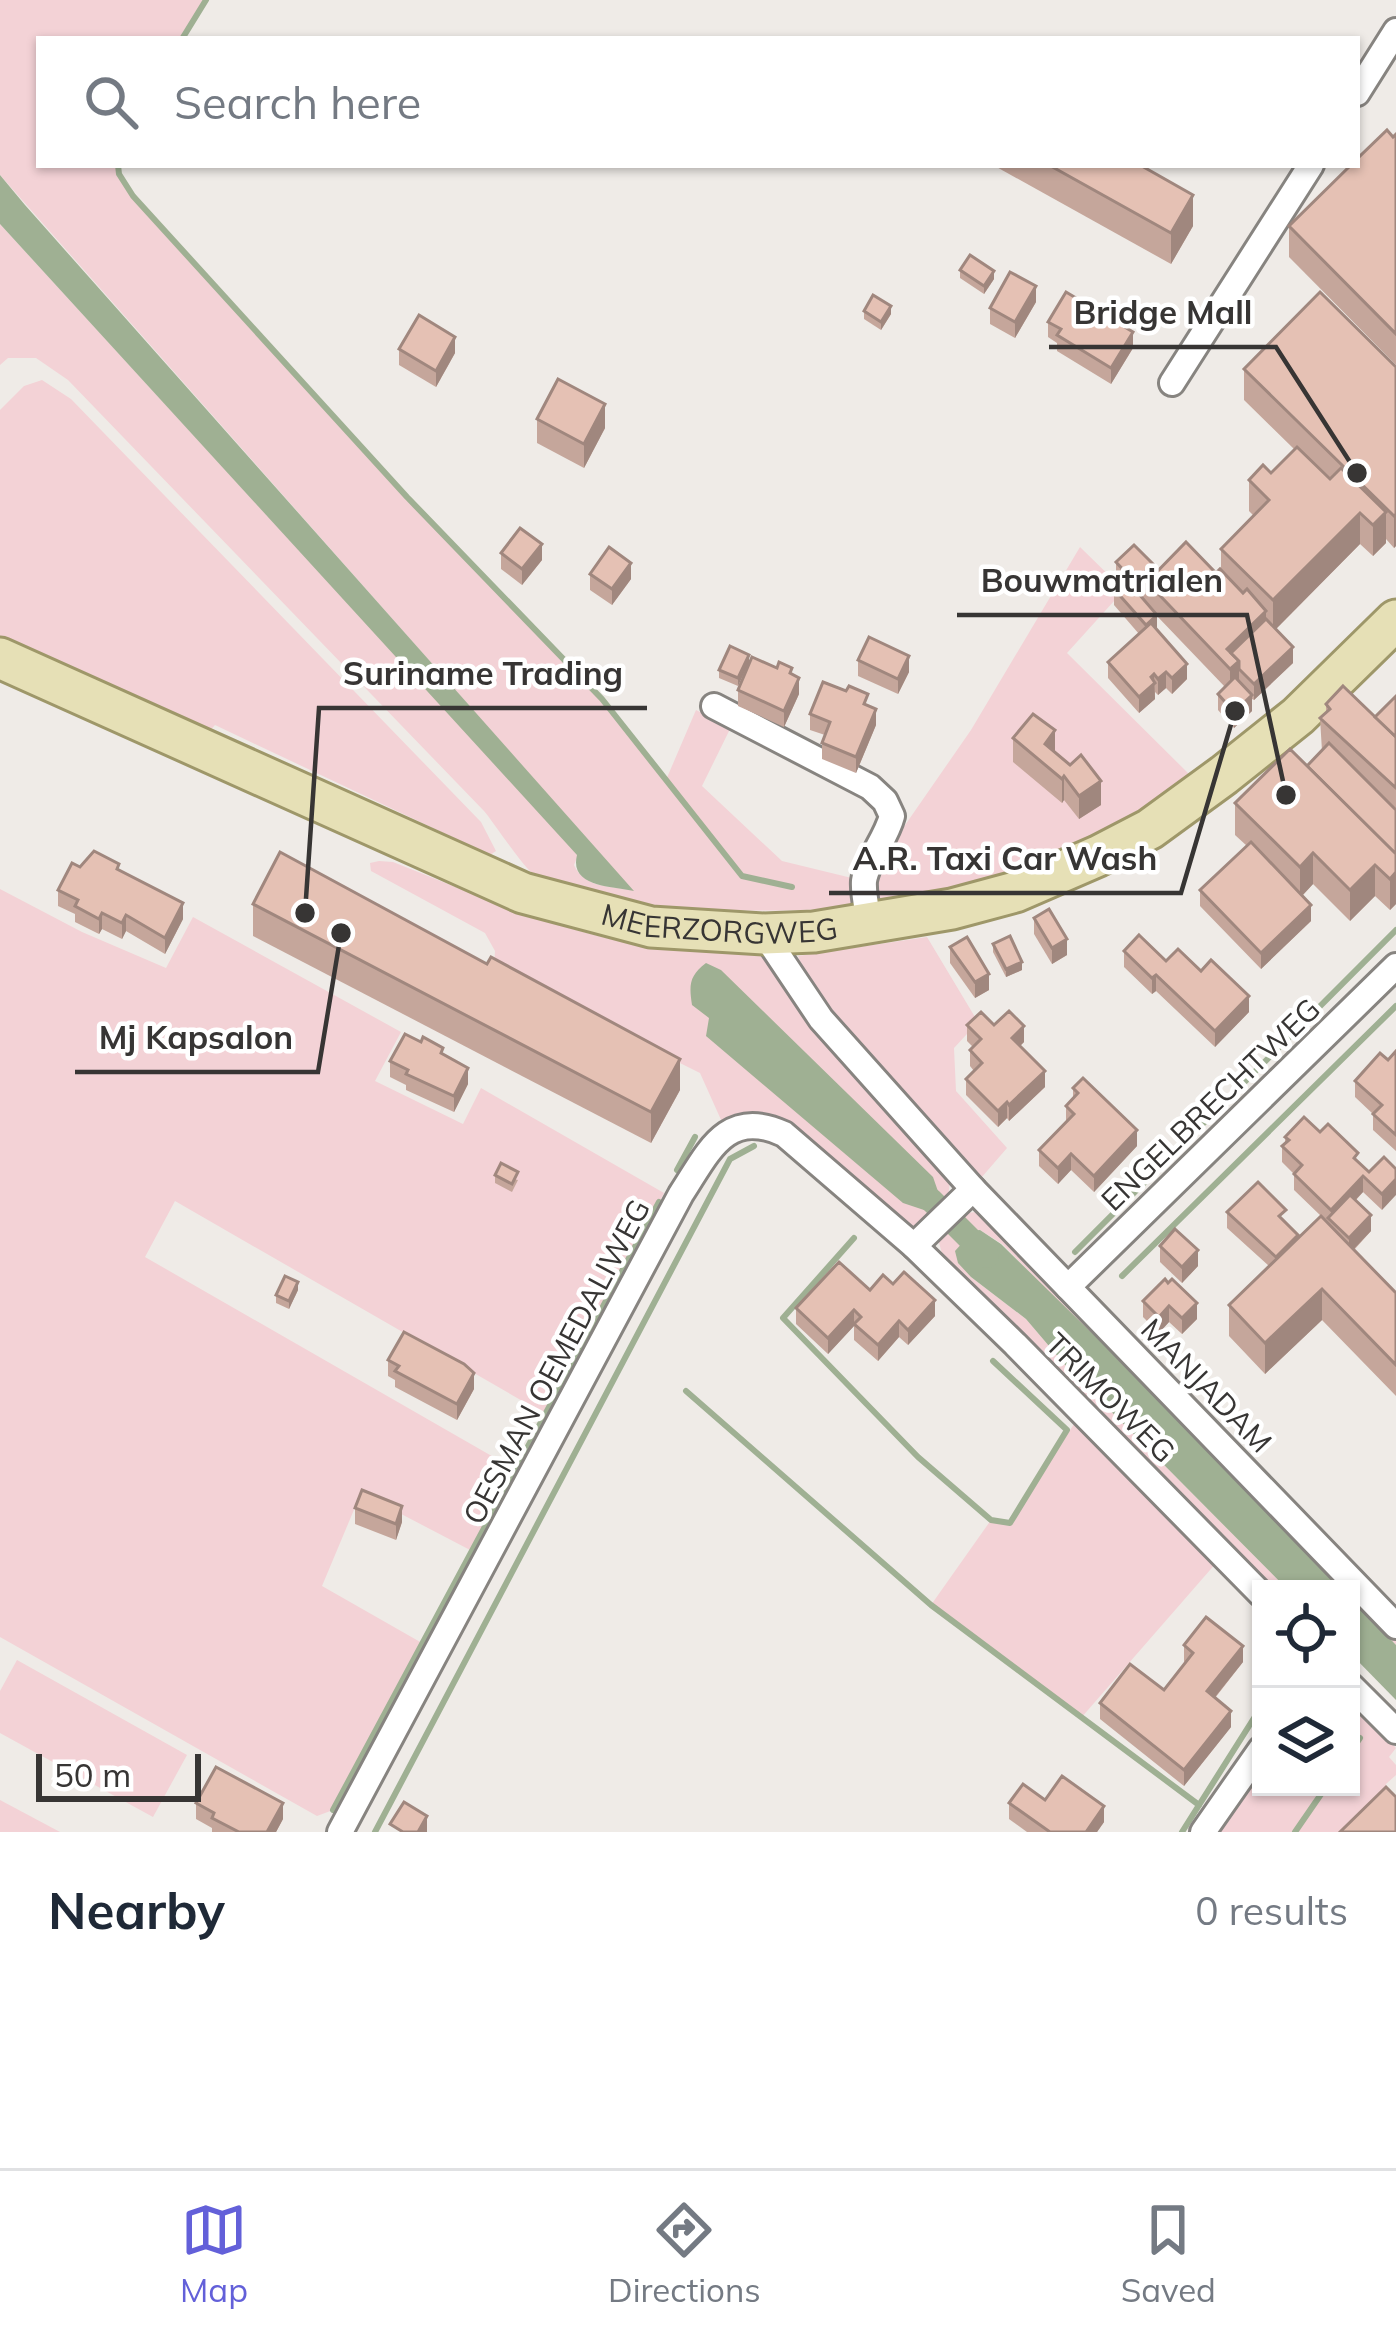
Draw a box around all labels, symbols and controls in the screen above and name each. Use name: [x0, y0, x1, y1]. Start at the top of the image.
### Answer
search box: [36, 36, 1360, 168]
icon: search: [78, 69, 144, 135]
text: Search here: [174, 74, 421, 130]
callout: Bridge Mall: [1049, 278, 1276, 347]
text: Bridge Mall: [1074, 291, 1252, 332]
callout: Bouwmatrialen: [957, 546, 1247, 615]
text: Bouwmatrialen: [981, 559, 1223, 600]
callout: Suriname Trading: [319, 639, 647, 708]
text: Suriname Trading: [343, 652, 623, 693]
callout: A.R. Taxi Car Wash: [829, 824, 1181, 893]
text: A.R. Taxi Car Wash: [853, 837, 1157, 878]
street label: MEERZORGWEG: [598, 895, 840, 952]
street label: ENGELBRECHTWEG: [1093, 990, 1328, 1219]
callout: Mj Kapsalon: [75, 1003, 318, 1072]
text: Mj Kapsalon: [99, 1016, 293, 1057]
street label: OESMAN OEMEDALIWEG: [454, 1193, 658, 1530]
street label: MANJADAM: [1133, 1310, 1280, 1460]
street label: TRIMOWEG: [1038, 1324, 1184, 1470]
map controls: [1252, 1580, 1360, 1796]
button: locate: [1252, 1580, 1360, 1688]
button: layers: [1252, 1688, 1360, 1796]
scale bar: [36, 1748, 201, 1801]
text: 50 m: [54, 1754, 131, 1795]
text: Nearby: [48, 1878, 225, 1942]
text: 0 results: [1195, 1886, 1348, 1935]
tab: Map: [180, 2197, 248, 2310]
tab: Directions: [608, 2197, 761, 2310]
tab: Saved: [1121, 2197, 1216, 2310]

